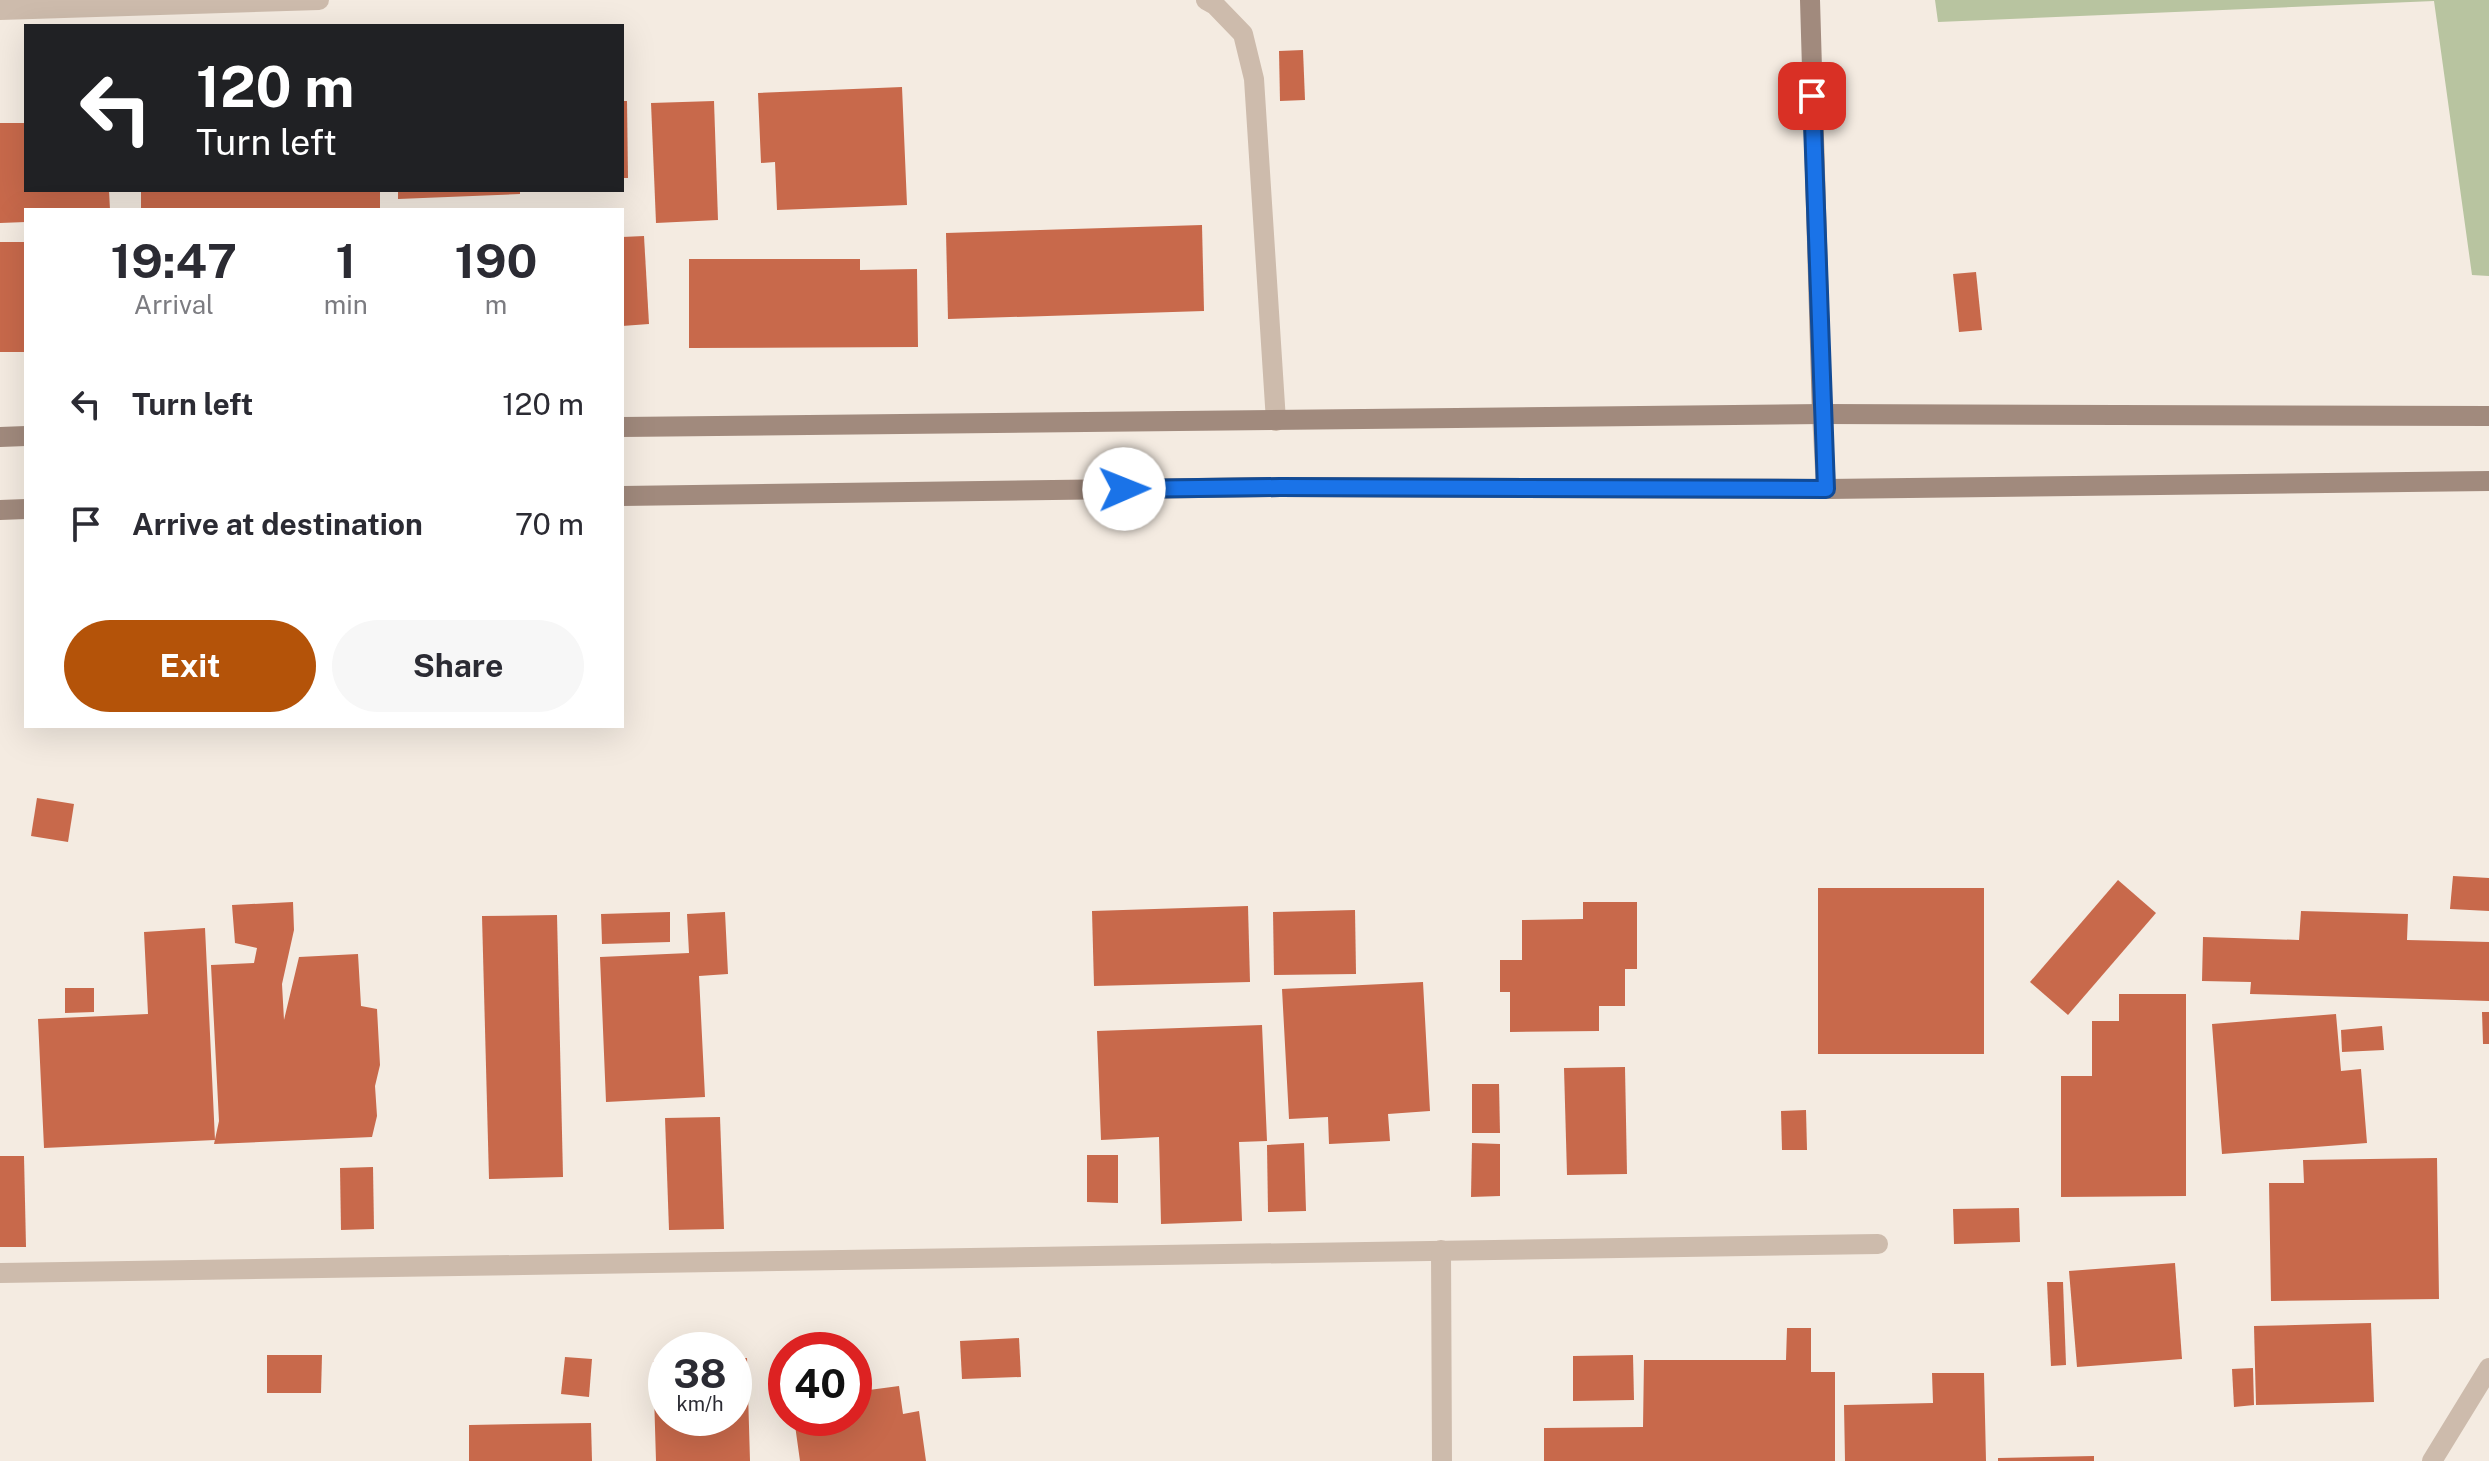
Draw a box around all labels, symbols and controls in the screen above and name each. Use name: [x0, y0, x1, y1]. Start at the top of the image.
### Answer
text: 120 m: [196, 54, 354, 120]
icon: left: [64, 56, 168, 160]
pin: [1778, 62, 1846, 130]
icon: arrive: [1790, 74, 1834, 118]
text: Turn left: [196, 121, 337, 163]
text: 19:47: [111, 232, 237, 289]
text: 1: [335, 232, 356, 289]
text: 190: [454, 232, 537, 289]
text: Arrival: [134, 289, 214, 320]
text: min: [324, 289, 368, 320]
text: m: [485, 289, 507, 320]
icon: left: [64, 382, 108, 426]
text: Turn left: [132, 386, 253, 422]
text: 120 m: [502, 386, 584, 422]
position arrow: [1082, 447, 1166, 531]
icon: arrive: [64, 502, 108, 546]
text: Arrive at destination: [132, 506, 423, 542]
text: 70 m: [515, 506, 584, 542]
button: Exit: [64, 620, 316, 712]
button: Share: [332, 620, 584, 712]
speed limit sign: 40: [768, 1332, 872, 1436]
text: 38: [673, 1350, 727, 1397]
text: km/h: [676, 1392, 724, 1416]

